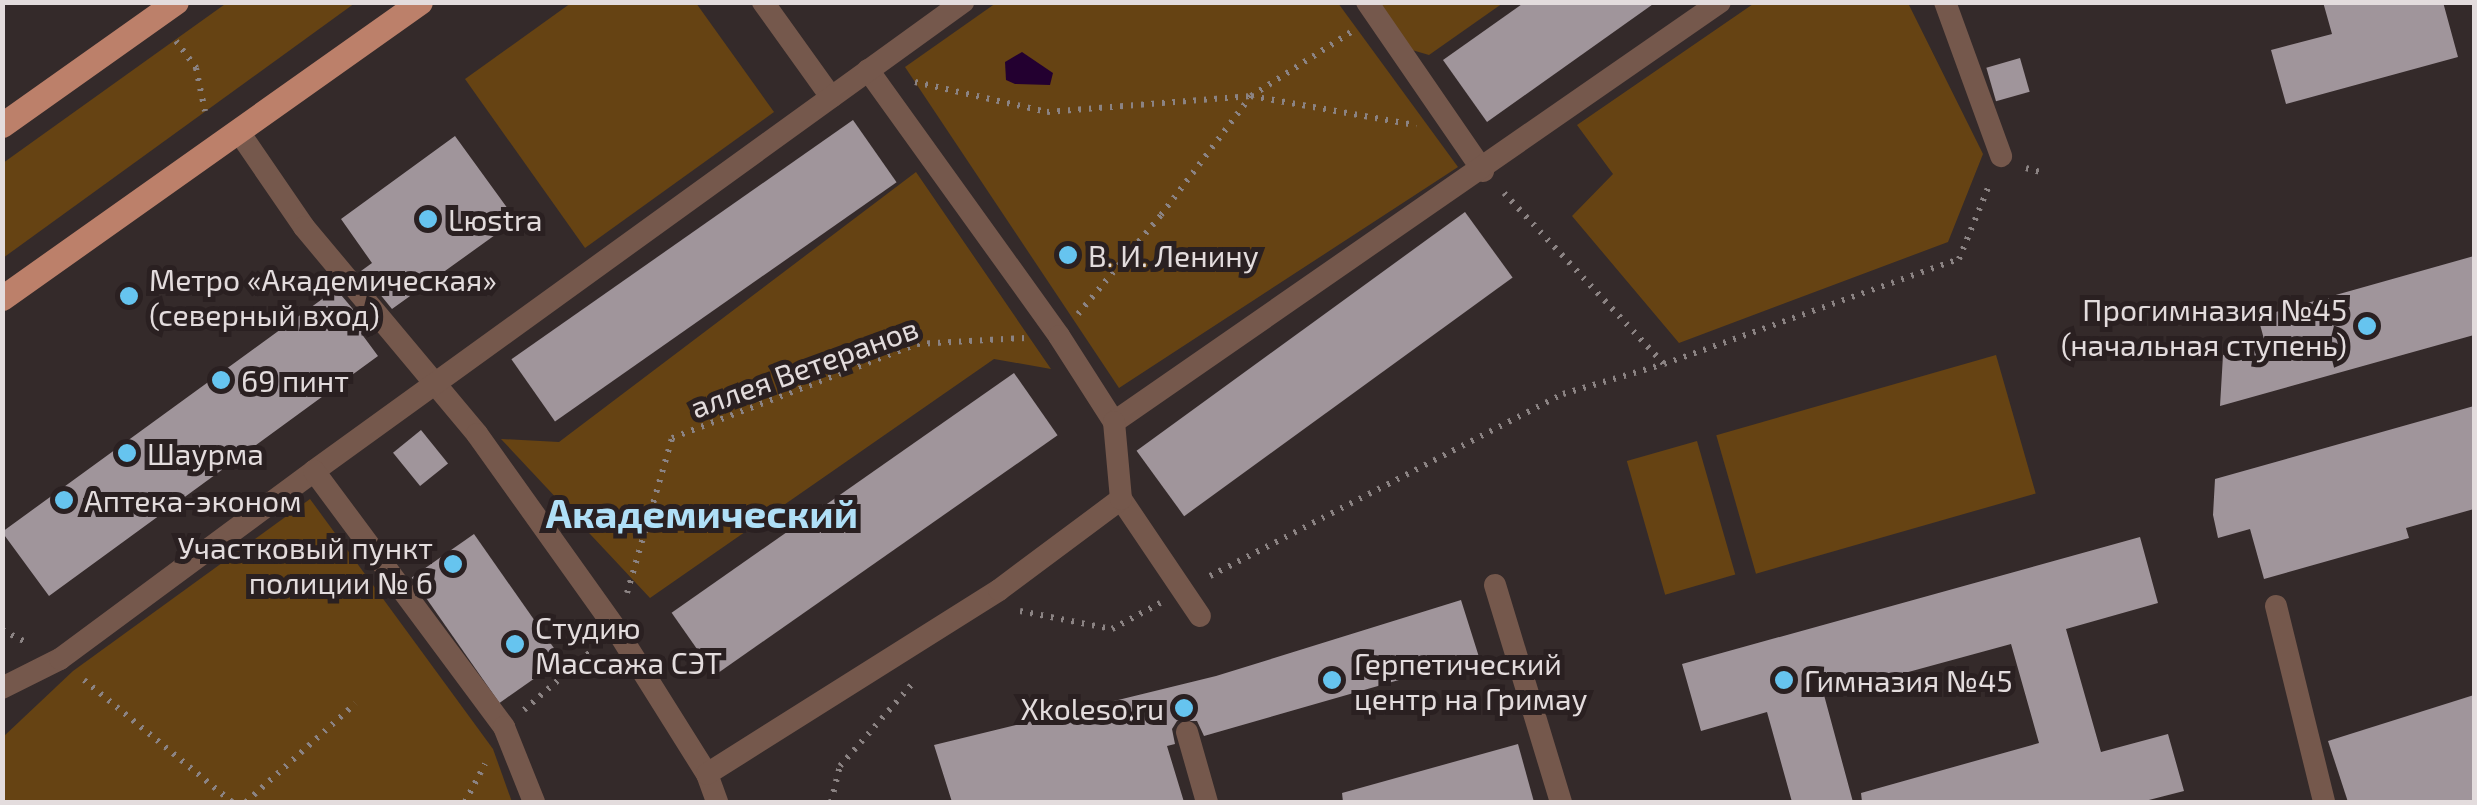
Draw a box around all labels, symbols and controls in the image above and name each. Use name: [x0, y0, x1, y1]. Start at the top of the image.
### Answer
place label: Lюstra: [448, 201, 542, 237]
marker: Lюstra: [417, 208, 439, 230]
place label: В. И. Ленину: [1088, 237, 1259, 273]
marker: В. И. Ленину: [1057, 244, 1079, 266]
place label: Метро «Академическая» (северный вход): [149, 261, 497, 332]
marker: Метро «Академическая» (северный вход): [118, 285, 140, 307]
place label: Прогимназия №45 (начальная ступень): [2061, 291, 2347, 362]
street label: аллея Ветеранов: [685, 309, 923, 425]
marker: Прогимназия №45 (начальная ступень): [2356, 315, 2378, 337]
place label: 69 пинт: [241, 362, 349, 398]
marker: 69 пинт: [210, 369, 232, 391]
place label: Шаурма: [147, 435, 264, 471]
marker: Шаурма: [116, 442, 138, 464]
place label: Аптека-эконом: [84, 482, 302, 518]
district label: Академический: [546, 488, 858, 536]
marker: Аптека-эконом: [53, 489, 75, 511]
place label: Участковый пункт полиции № 6: [177, 529, 433, 600]
marker: Участковый пункт полиции № 6: [442, 553, 464, 575]
place label: Студию Массажа СЭТ: [535, 609, 722, 680]
marker: Студию Массажа СЭТ: [504, 633, 526, 655]
place label: Герпетический центр на Гримау: [1354, 645, 1588, 716]
place label: Гимназия №45: [1804, 662, 2013, 698]
marker: Герпетический центр на Гримау: [1319, 667, 1345, 693]
marker: Гимназия №45: [1773, 669, 1795, 691]
place label: Xkoleso.ru: [1021, 690, 1164, 726]
marker: Xkoleso.ru: [1173, 697, 1195, 719]

